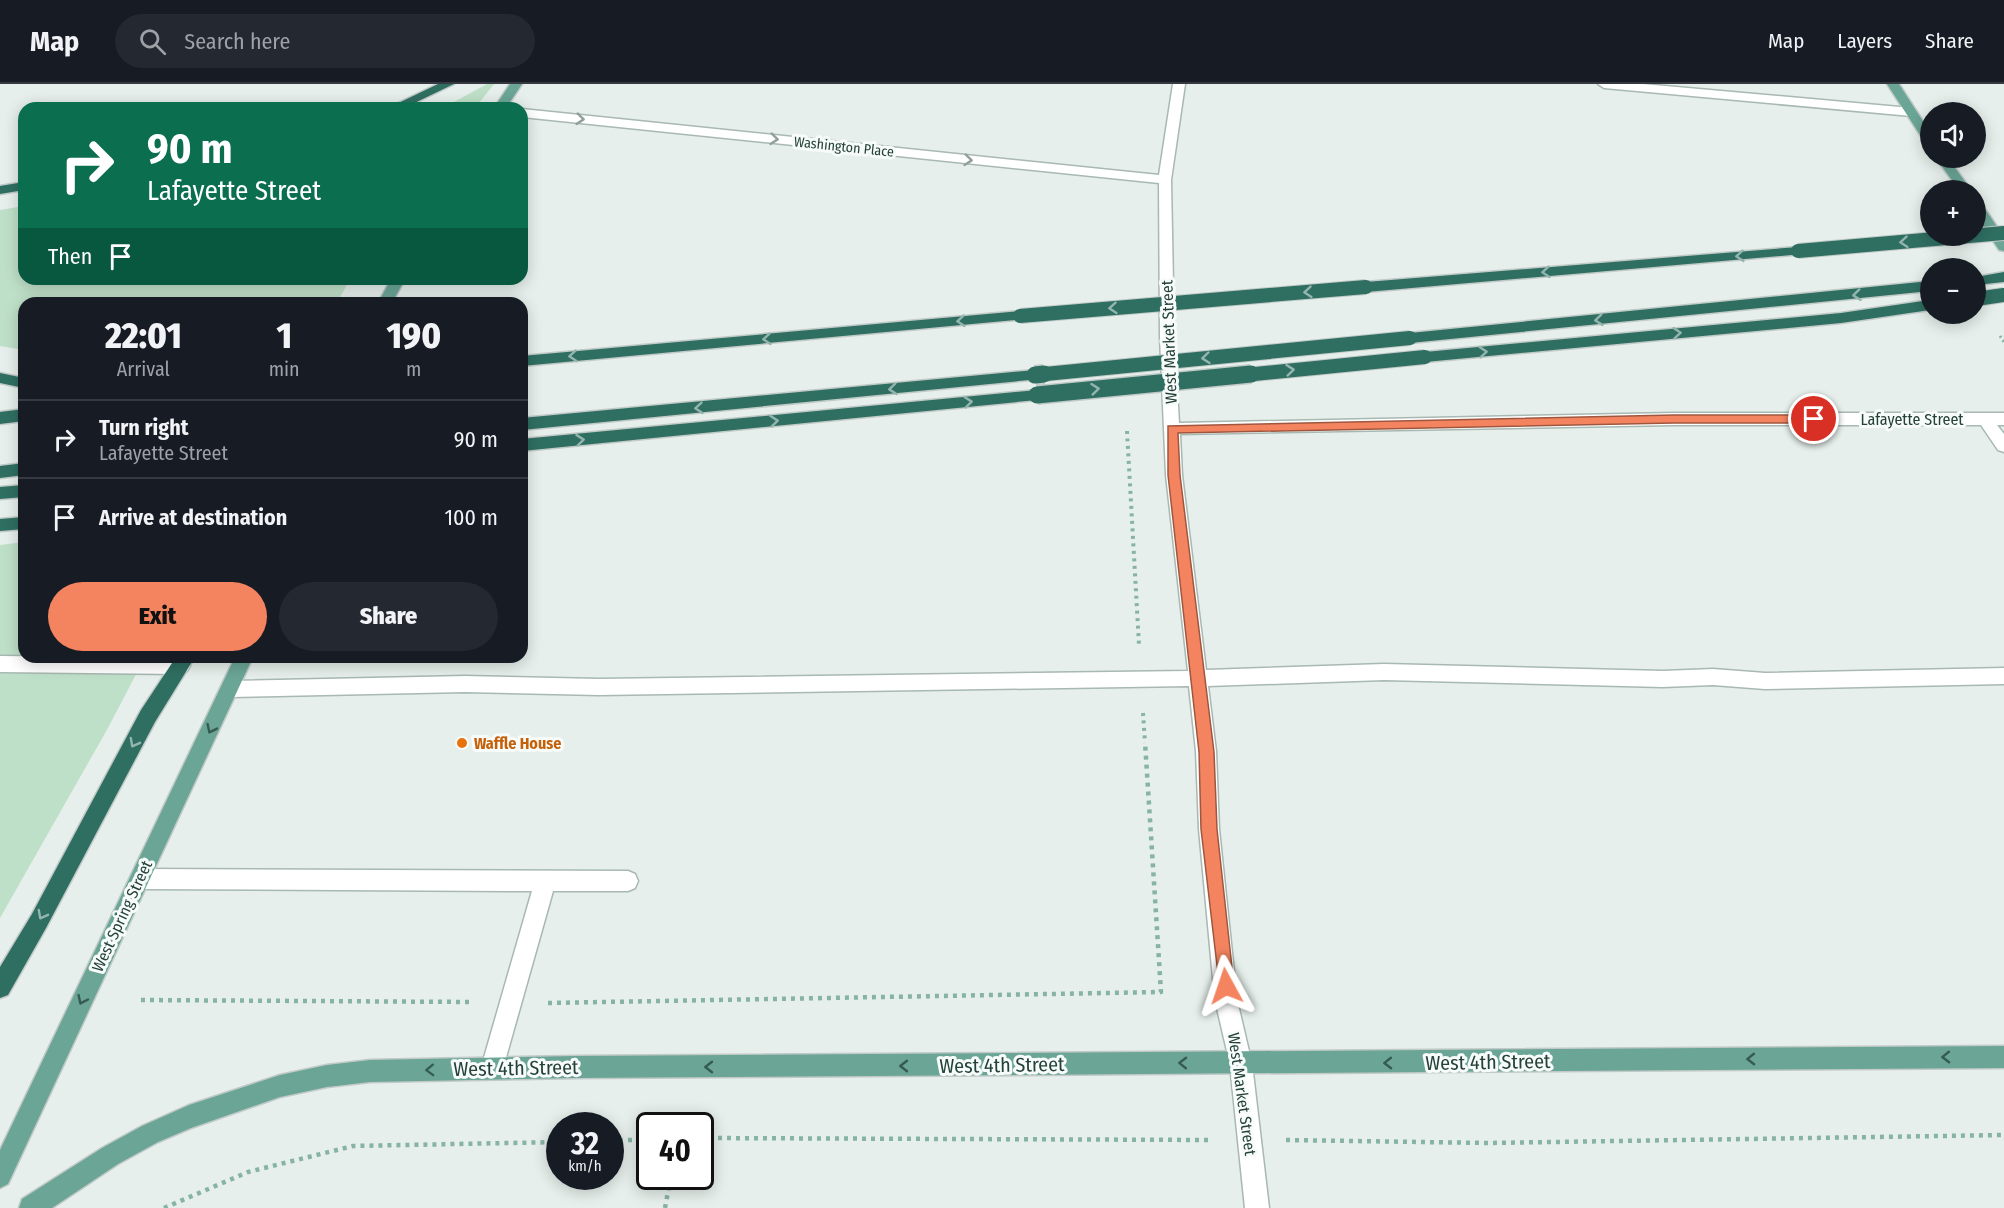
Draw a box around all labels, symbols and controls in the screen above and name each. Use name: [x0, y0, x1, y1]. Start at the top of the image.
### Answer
search box: [115, 14, 535, 68]
text: Map: [30, 25, 79, 58]
icon: search: [136, 25, 169, 58]
text: Search here: [184, 28, 290, 55]
text: Map: [1768, 28, 1804, 54]
text: Layers: [1837, 28, 1892, 54]
text: Share: [1925, 28, 1974, 54]
map controls: [1920, 102, 1986, 324]
button: sound: [1920, 102, 1986, 168]
one-way arrow: [576, 112, 585, 125]
text: 90 m: [147, 124, 232, 174]
icon: right: [48, 126, 126, 204]
one-way arrow: [770, 132, 779, 145]
street label: Washington Place: [793, 133, 895, 161]
one-way arrow: [963, 153, 973, 166]
text: Lafayette Street: [147, 175, 321, 207]
button: +: [1920, 180, 1986, 246]
one-way arrow: [1899, 235, 1908, 248]
icon: arrive: [104, 240, 137, 273]
text: Then: [48, 243, 92, 270]
one-way arrow: [1736, 249, 1745, 262]
button: −: [1920, 258, 1986, 324]
one-way arrow: [1541, 265, 1550, 278]
street label: West Market Street: [1157, 279, 1181, 404]
one-way arrow: [1303, 285, 1312, 298]
one-way arrow: [1852, 288, 1861, 301]
one-way arrow: [1109, 301, 1118, 314]
one-way arrow: [1594, 313, 1603, 326]
text: 22:01: [105, 314, 182, 358]
text: 1: [276, 314, 292, 358]
text: 190: [387, 314, 441, 358]
one-way arrow: [957, 314, 966, 327]
one-way arrow: [1673, 327, 1682, 340]
one-way arrow: [763, 332, 772, 345]
one-way arrow: [1478, 346, 1488, 359]
one-way arrow: [569, 349, 578, 362]
one-way arrow: [1201, 351, 1210, 364]
text: Arrival: [117, 357, 170, 381]
text: min: [269, 357, 300, 381]
text: m: [406, 357, 422, 381]
one-way arrow: [1285, 364, 1294, 377]
one-way arrow: [888, 382, 897, 395]
one-way arrow: [1091, 383, 1100, 396]
pin: [1788, 393, 1839, 444]
one-way arrow: [964, 396, 973, 408]
one-way arrow: [694, 401, 703, 414]
icon: arrive: [1797, 402, 1830, 435]
street label: Lafayette Street: [1860, 410, 1964, 429]
text: Turn right: [99, 414, 188, 441]
one-way arrow: [770, 415, 779, 428]
icon: right: [48, 423, 81, 456]
text: 90 m: [454, 426, 498, 453]
one-way arrow: [576, 434, 585, 447]
text: Lafayette Street: [99, 441, 228, 465]
icon: arrive: [48, 501, 81, 534]
text: Arrive at destination: [99, 504, 287, 531]
text: 100 m: [444, 504, 498, 531]
button: Exit: [48, 582, 267, 651]
button: Share: [279, 582, 498, 651]
one-way arrow: [207, 723, 219, 734]
place label: Waffle House: [474, 734, 561, 753]
one-way arrow: [130, 736, 141, 747]
marker: Waffle House: [455, 736, 469, 750]
street label: West Spring Street: [88, 857, 156, 975]
one-way arrow: [38, 908, 49, 919]
position arrow: [1194, 954, 1258, 1018]
one-way arrow: [78, 994, 90, 1005]
street label: West Market Street: [1224, 1031, 1260, 1157]
street label: West 4th Street: [1425, 1049, 1551, 1075]
one-way arrow: [1941, 1051, 1950, 1063]
street label: West 4th Street: [939, 1052, 1065, 1078]
one-way arrow: [1746, 1053, 1755, 1065]
street label: West 4th Street: [453, 1055, 579, 1081]
one-way arrow: [1178, 1057, 1187, 1069]
one-way arrow: [1383, 1057, 1392, 1069]
one-way arrow: [899, 1060, 908, 1072]
one-way arrow: [704, 1061, 713, 1073]
one-way arrow: [425, 1063, 434, 1076]
speed limit sign: 40: [636, 1112, 714, 1190]
text: 32: [571, 1126, 599, 1162]
text: km/h: [568, 1157, 602, 1175]

